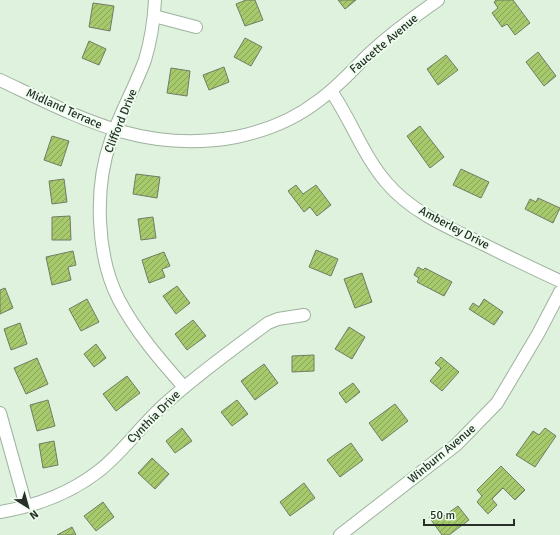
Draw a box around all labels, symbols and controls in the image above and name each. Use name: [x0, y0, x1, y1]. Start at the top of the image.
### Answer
street label: Faucette Avenue: [347, 11, 421, 77]
street label: Midland Terrace: [24, 86, 104, 132]
street label: Clifford Drive: [101, 87, 141, 155]
street label: Amberley Drive: [416, 203, 492, 253]
street label: Cynthia Drive: [124, 387, 184, 447]
street label: Winburn Avenue: [405, 421, 479, 487]
north arrow: [8, 487, 48, 527]
scale bar: [424, 501, 514, 527]
text: N: [27, 507, 41, 522]
text: 50 m: [430, 508, 455, 523]

